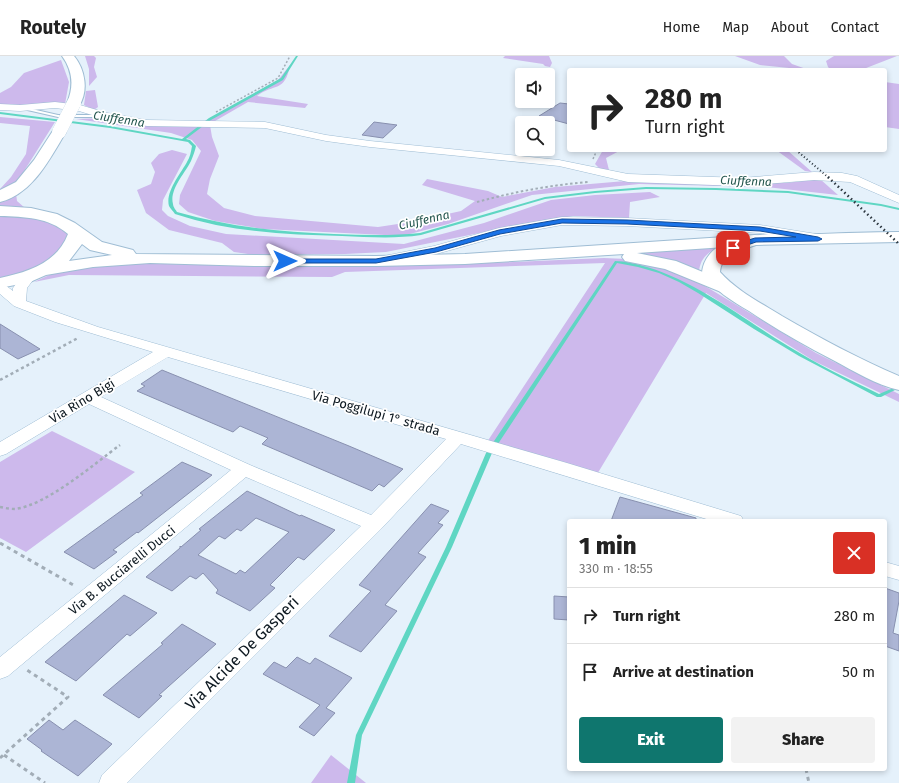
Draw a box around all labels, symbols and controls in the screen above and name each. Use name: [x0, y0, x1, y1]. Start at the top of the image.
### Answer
text: Routely: [20, 16, 86, 39]
text: Home: [663, 19, 700, 36]
text: Map: [722, 19, 749, 36]
text: About: [771, 19, 809, 36]
text: Contact: [831, 19, 879, 36]
map controls: [515, 68, 555, 156]
button: sound: [515, 68, 555, 108]
text: 280 m: [645, 82, 722, 115]
icon: right: [579, 84, 631, 136]
water label: Ciuffenna: [92, 108, 146, 130]
button: search: [515, 116, 555, 156]
text: Turn right: [645, 116, 725, 138]
water label: Ciuffenna: [720, 173, 772, 189]
water label: Ciuffenna: [397, 207, 451, 233]
pin: [716, 231, 750, 265]
icon: arrive: [722, 237, 744, 259]
position arrow: [264, 240, 306, 282]
street label: Via Rino Bigi: [47, 376, 117, 426]
street label: Via Poggilupi 1° strada: [310, 388, 442, 438]
street label: Via B. Bucciarelli Ducci: [66, 522, 178, 618]
text: 1 min: [579, 532, 637, 560]
button: close: [833, 532, 875, 574]
text: 330 m · 18:55: [579, 561, 653, 576]
street label: Via Alcide De Gasperi: [181, 592, 303, 714]
icon: right: [579, 605, 601, 627]
text: Turn right: [613, 607, 680, 625]
text: 280 m: [834, 607, 875, 625]
icon: arrive: [579, 661, 601, 683]
text: Arrive at destination: [613, 663, 754, 681]
text: 50 m: [842, 663, 875, 681]
button: Exit: [579, 717, 723, 763]
button: Share: [731, 717, 875, 763]

